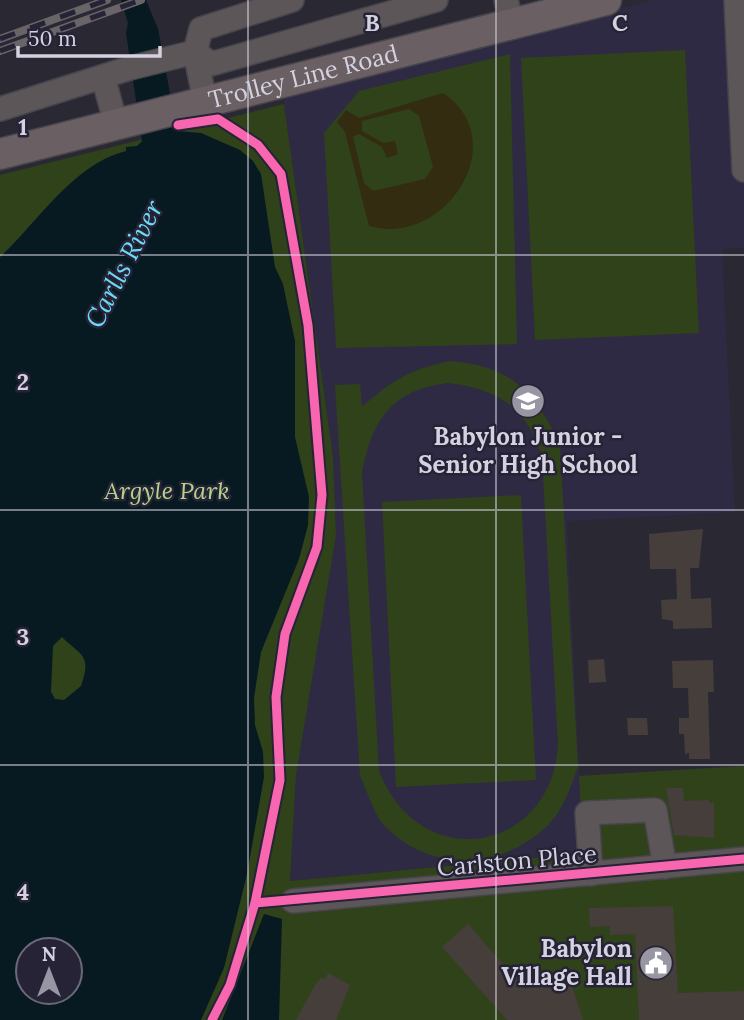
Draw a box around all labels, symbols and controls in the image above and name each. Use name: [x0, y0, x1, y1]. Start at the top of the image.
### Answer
text: B: [364, 8, 380, 37]
text: C: [612, 8, 628, 37]
scale bar: [18, 14, 159, 58]
text: 50 m: [28, 25, 77, 52]
street label: Trolley Line Road: [205, 37, 401, 115]
text: 1: [18, 112, 28, 141]
water label: Carlls River: [77, 194, 170, 333]
text: 2: [17, 367, 29, 396]
school or university icon: Babylon Junior - Senior High School: [509, 382, 547, 420]
place label: Babylon Junior - Senior High School: [418, 421, 638, 480]
park label: Argyle Park: [103, 475, 230, 506]
text: 3: [17, 622, 29, 651]
street label: Carlston Place: [436, 838, 598, 883]
text: 4: [17, 877, 29, 906]
place label: Babylon Village Hall: [501, 933, 632, 992]
north arrow: [14, 936, 84, 1006]
text: N: [42, 942, 57, 966]
public building icon: Babylon Village Hall: [637, 944, 675, 982]

